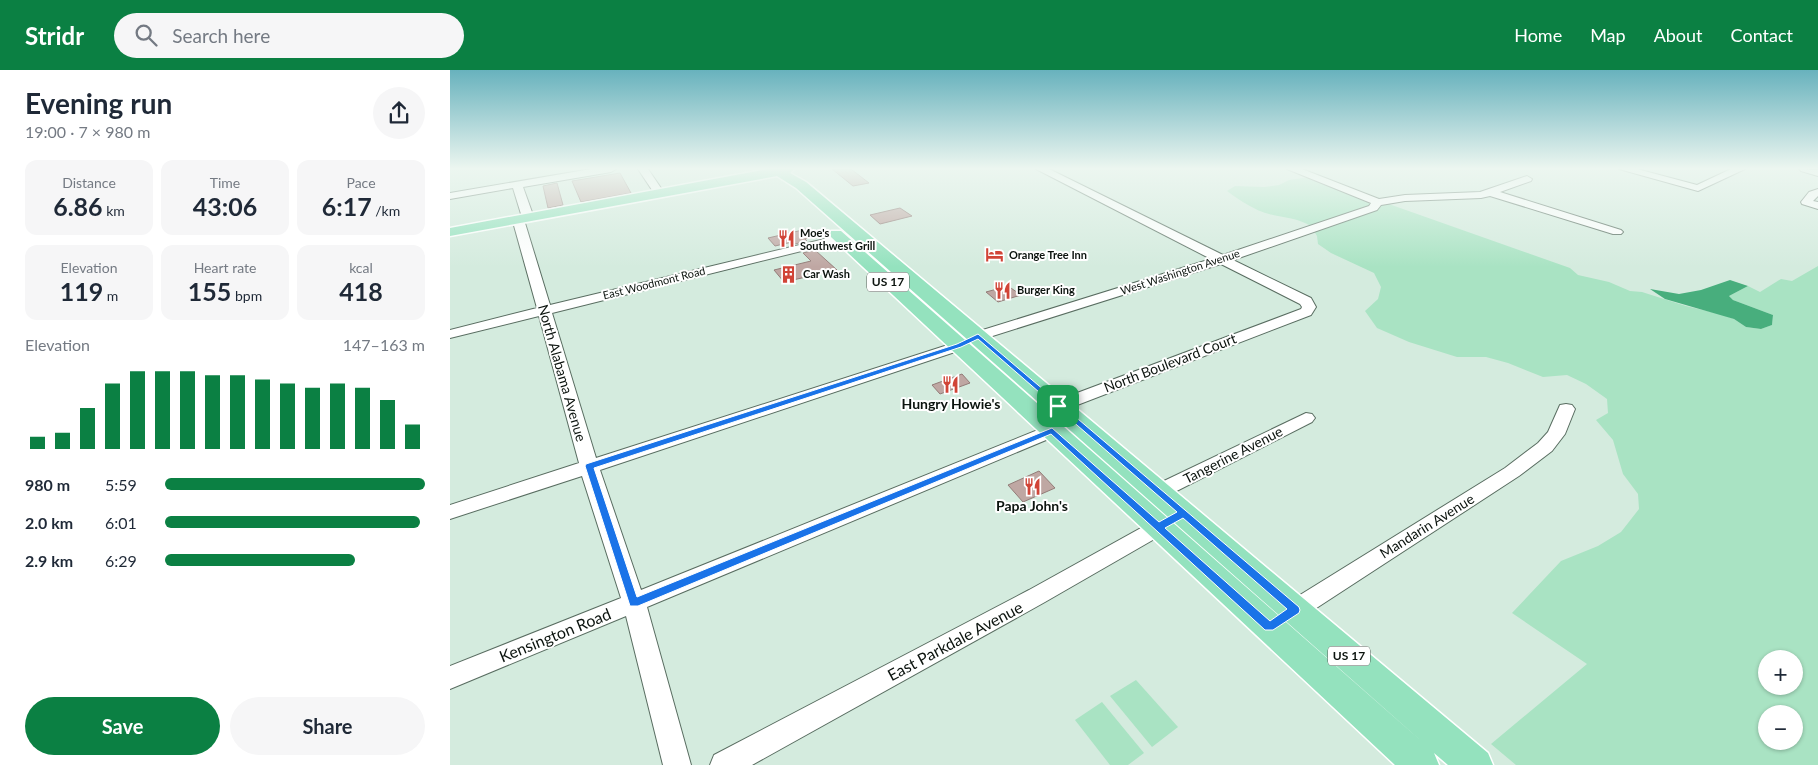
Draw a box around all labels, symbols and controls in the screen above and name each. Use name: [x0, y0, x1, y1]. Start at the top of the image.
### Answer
search box: [114, 13, 464, 58]
text: Stridr: [25, 21, 84, 50]
icon: search: [132, 21, 160, 49]
text: Search here: [172, 24, 270, 47]
text: Home: [1514, 24, 1562, 46]
text: Map: [1590, 24, 1626, 46]
text: About: [1654, 24, 1703, 46]
text: Contact: [1731, 24, 1793, 46]
text: Evening run: [25, 86, 172, 120]
button: share: [373, 87, 425, 139]
text: 19:00 · 7 × 980 m: [25, 122, 150, 141]
text: Distance: [62, 174, 116, 191]
text: Time: [210, 174, 240, 191]
text: Pace: [346, 174, 376, 191]
text: 6.86: [53, 191, 103, 221]
text: 43:06: [193, 191, 257, 221]
text: 6:17: [322, 191, 372, 221]
text: km: [103, 202, 125, 219]
text: /km: [372, 202, 400, 219]
place label: Moe's Southwest Grill: [800, 226, 876, 252]
restaurant icon: Moe's Southwest Grill: [776, 229, 796, 249]
hotel icon: Orange Tree Inn: [985, 245, 1005, 265]
street label: West Washington Avenue: [1119, 246, 1241, 297]
place label: Orange Tree Inn: [1009, 248, 1087, 261]
text: Elevation: [61, 259, 117, 276]
text: Heart rate: [194, 259, 256, 276]
text: kcal: [349, 259, 373, 276]
street label: East Woodmont Road: [601, 264, 706, 302]
building icon: Car Wash: [779, 264, 799, 284]
place label: Car Wash: [803, 267, 850, 280]
road number: US 17: [867, 272, 909, 292]
text: 119: [60, 276, 103, 306]
text: 155: [188, 276, 231, 306]
text: 418: [339, 276, 383, 306]
restaurant icon: Burger King: [993, 280, 1013, 300]
place label: Burger King: [1017, 283, 1075, 296]
text: m: [103, 287, 118, 304]
text: bpm: [231, 287, 262, 304]
street label: North Alabama Avenue: [535, 302, 590, 443]
street label: North Boulevard Court: [1101, 329, 1238, 396]
text: Elevation: [25, 335, 90, 354]
text: 147–163 m: [343, 335, 425, 354]
restaurant icon: Hungry Howie's: [941, 374, 961, 394]
pin: [1037, 385, 1079, 427]
icon: arrive: [1044, 392, 1072, 420]
place label: Hungry Howie's: [902, 395, 1000, 412]
street label: Tangerine Avenue: [1180, 422, 1285, 487]
text: 980 m: [25, 475, 70, 494]
text: 5:59: [105, 475, 137, 494]
restaurant icon: Papa John's: [1022, 476, 1042, 496]
street label: Mandarin Avenue: [1376, 490, 1477, 561]
place label: Papa John's: [996, 497, 1068, 514]
text: 2.0 km: [25, 513, 73, 532]
text: 6:01: [105, 513, 137, 532]
text: 2.9 km: [25, 551, 73, 570]
text: 6:29: [105, 551, 137, 570]
street label: East Parkdale Avenue: [884, 597, 1026, 684]
street label: Kensington Road: [496, 604, 613, 666]
road number: US 17: [1328, 646, 1370, 666]
map controls: [1758, 650, 1803, 750]
button: +: [1758, 650, 1803, 695]
button: Save: [25, 697, 220, 755]
button: Share: [230, 697, 425, 755]
button: −: [1758, 705, 1803, 750]

